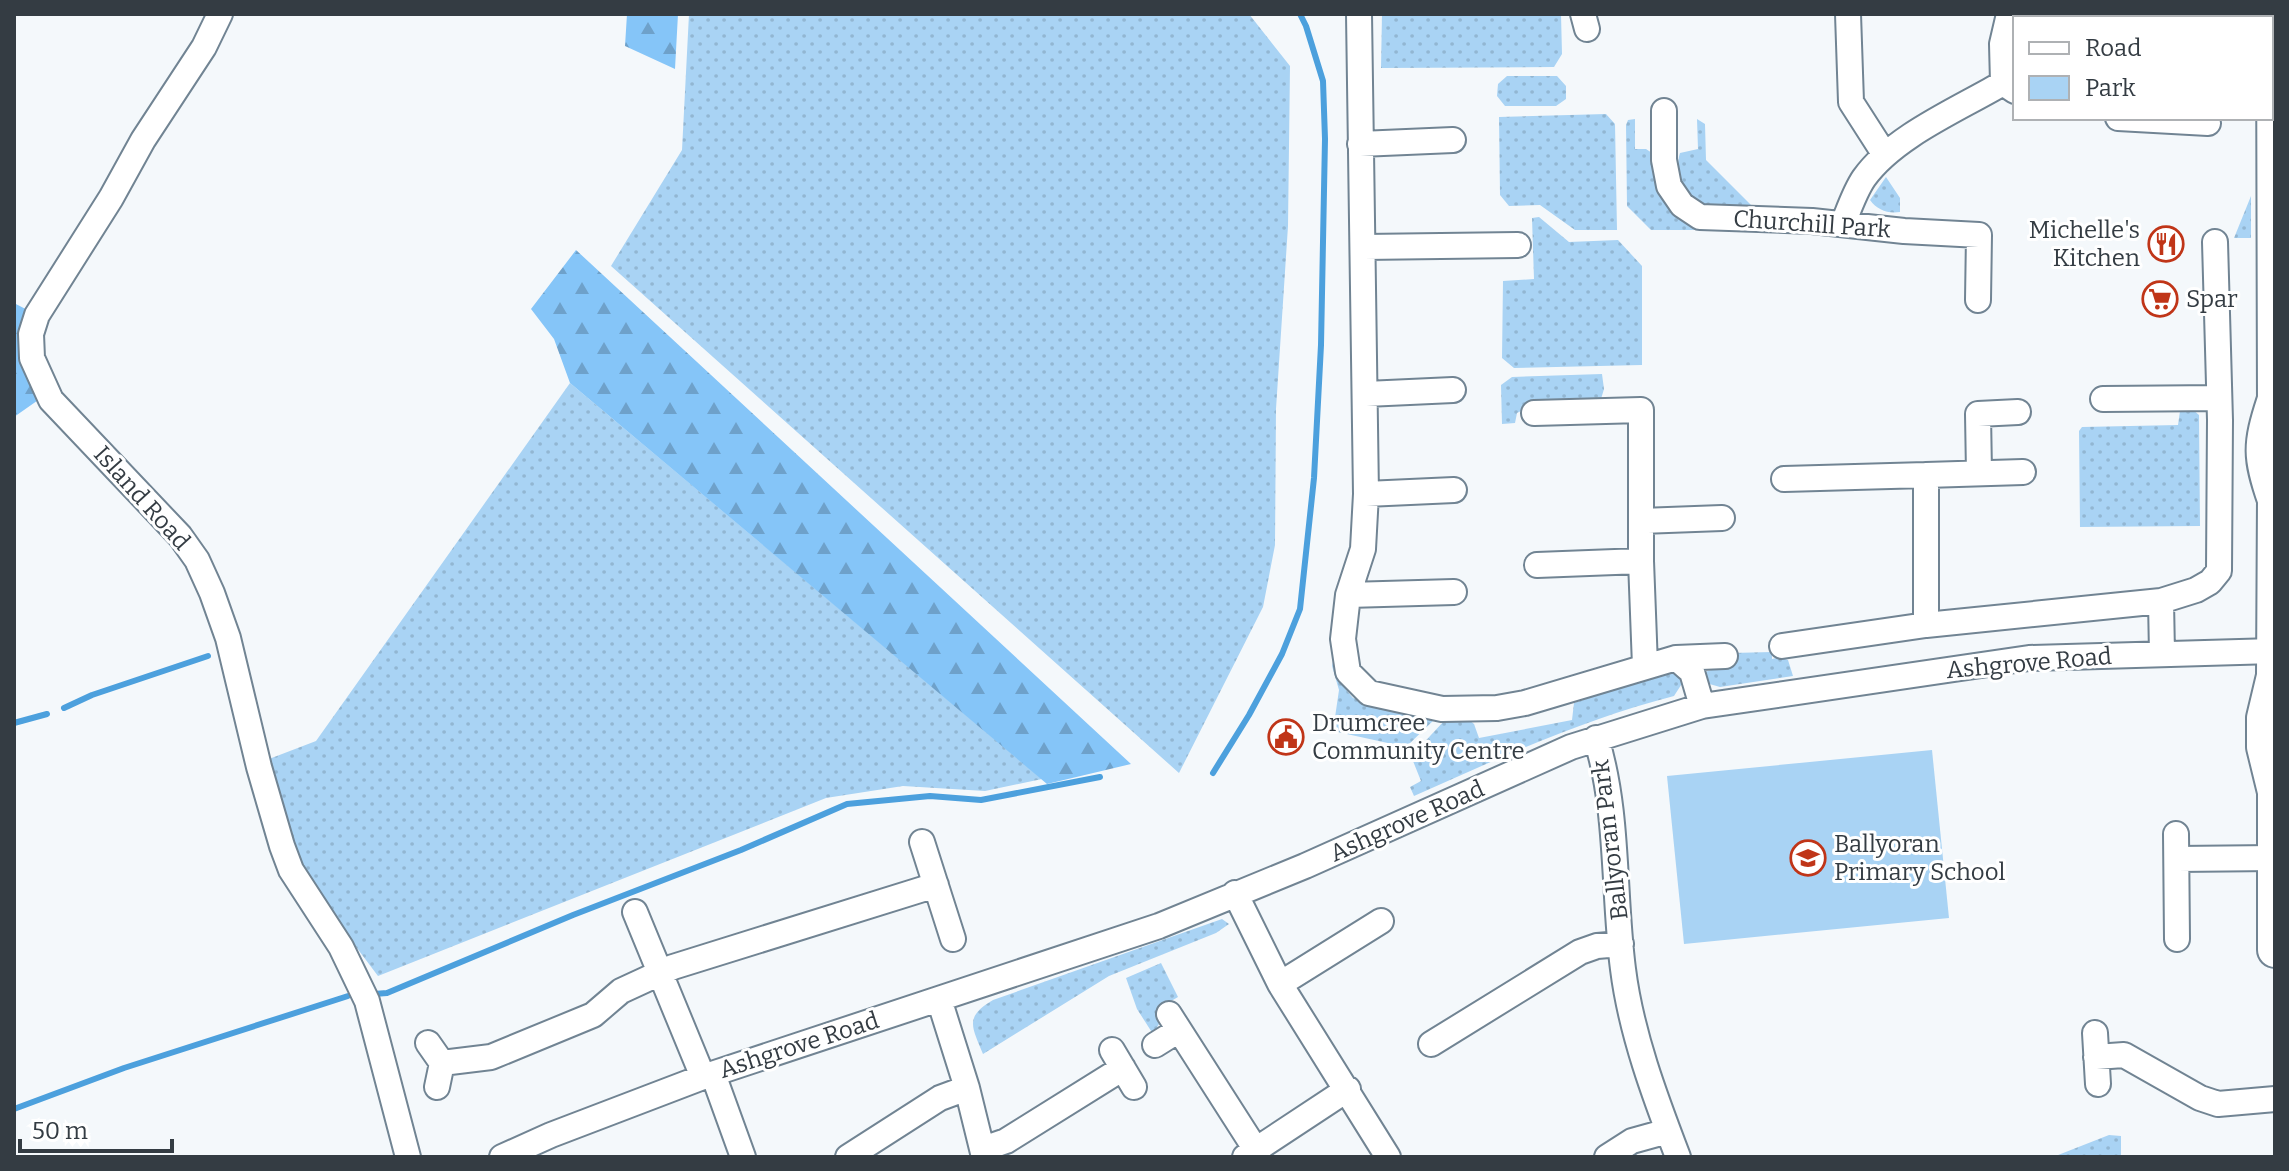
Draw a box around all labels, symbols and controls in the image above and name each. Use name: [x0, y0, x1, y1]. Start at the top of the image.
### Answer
legend: [2013, 16, 2273, 120]
text: Road: [2085, 34, 2141, 62]
text: Park: [2085, 74, 2136, 102]
street label: Churchill Park: [1732, 205, 1892, 243]
place label: Michelle's Kitchen: [2029, 216, 2140, 272]
restaurant icon: Michelle's Kitchen: [2147, 225, 2185, 263]
supermarket icon: Spar: [2141, 280, 2179, 318]
place label: Spar: [2186, 285, 2238, 313]
street label: Island Road: [88, 440, 196, 556]
street label: Ashgrove Road: [1945, 642, 2113, 684]
place label: Drumcree Community Centre: [1312, 709, 1525, 765]
public building icon: Drumcree Community Centre: [1267, 718, 1305, 756]
street label: Ballyoran Park: [1586, 758, 1634, 922]
street label: Ashgrove Road: [1325, 774, 1489, 868]
place label: Ballyoran Primary School: [1834, 830, 2005, 886]
school or university icon: Ballyoran Primary School: [1789, 839, 1827, 877]
street label: Ashgrove Road: [716, 1006, 882, 1084]
scale bar: [20, 1103, 172, 1153]
text: 50 m: [32, 1117, 88, 1145]

